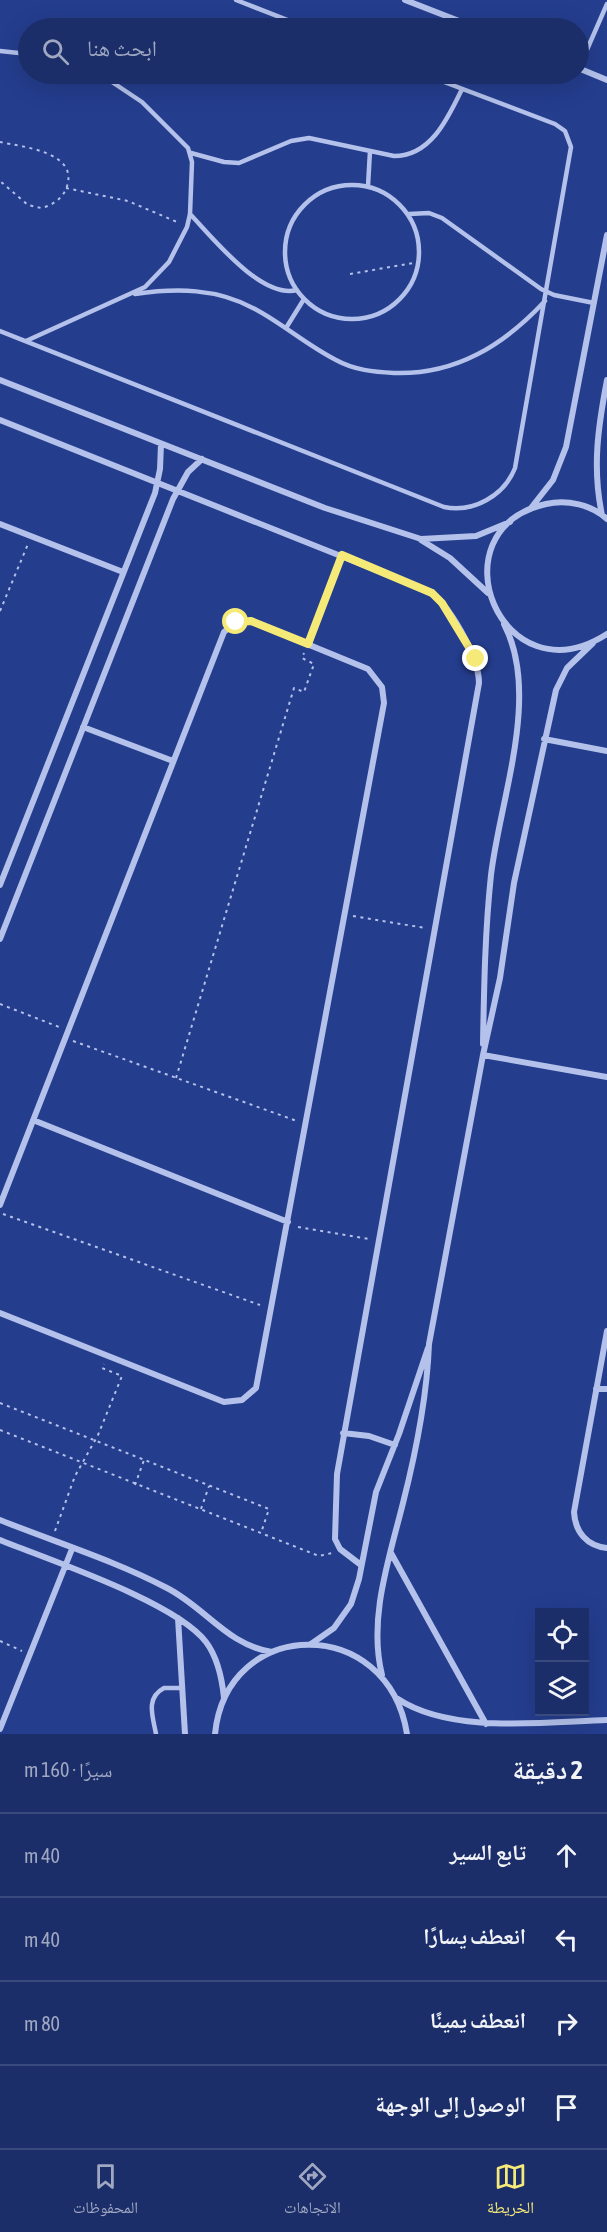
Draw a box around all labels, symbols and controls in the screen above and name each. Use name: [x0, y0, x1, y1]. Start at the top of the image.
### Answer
search box: [18, 18, 589, 84]
icon: search: [39, 35, 72, 68]
text: ابحث هنا: [87, 35, 157, 61]
route start: [222, 608, 248, 634]
route end: [462, 645, 488, 671]
map controls: [535, 1608, 589, 1716]
button: locate: [535, 1608, 589, 1662]
button: layers: [535, 1662, 589, 1716]
text: 2 دقيقة: [513, 1755, 583, 1785]
text: سيرًا · 160 m: [24, 1758, 112, 1781]
text: تابع السير: [450, 1839, 526, 1865]
icon: ahead: [550, 1839, 583, 1872]
text: 40 m: [24, 1844, 60, 1867]
text: انعطف يسارًا: [423, 1923, 526, 1949]
icon: left: [550, 1923, 583, 1956]
text: 40 m: [24, 1928, 60, 1951]
text: انعطف يمينًا: [430, 2007, 526, 2033]
icon: right: [550, 2007, 583, 2040]
text: 80 m: [24, 2012, 60, 2035]
text: الوصول إلى الوجهة: [375, 2091, 526, 2117]
icon: arrive: [550, 2091, 583, 2124]
tab: المحفوظات: [73, 2160, 138, 2223]
tab: الاتجاهات: [284, 2160, 341, 2223]
tab: الخريطة: [487, 2160, 534, 2223]

